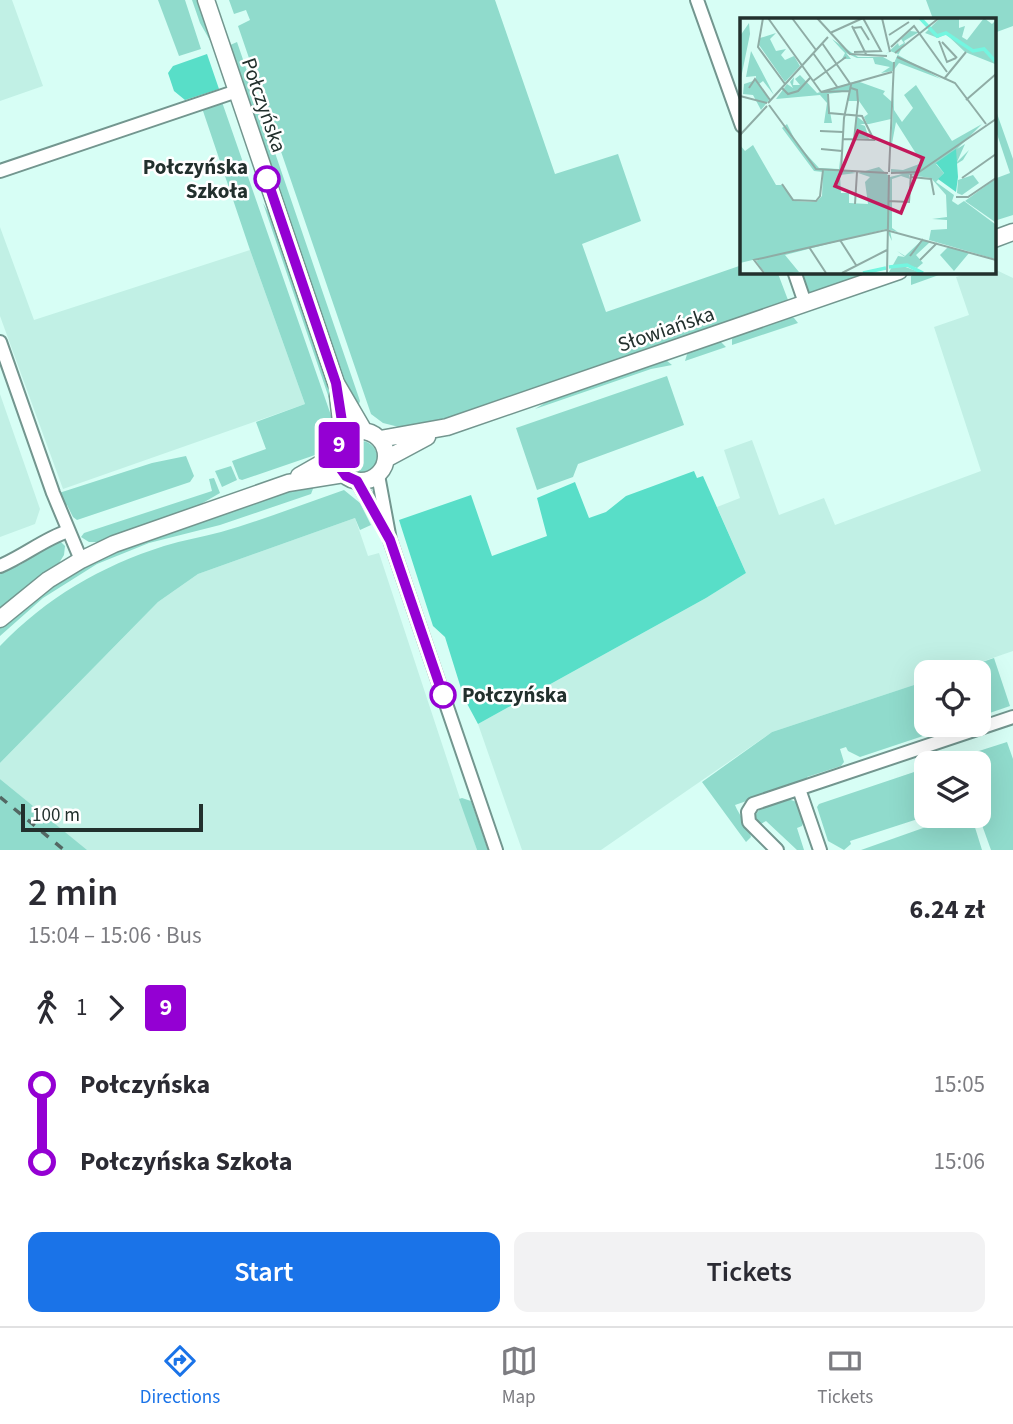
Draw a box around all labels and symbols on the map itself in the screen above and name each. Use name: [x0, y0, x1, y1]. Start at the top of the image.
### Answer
inset map: [740, 18, 996, 273]
street label: Połczyńska: [234, 54, 294, 156]
place label: Połczyńska Szkoła: [143, 152, 248, 206]
marker: Połczyńska Szkoła: [254, 166, 280, 192]
street label: Słowiańska: [614, 298, 718, 360]
line badge: 9: [316, 422, 362, 468]
place label: Połczyńska: [462, 680, 567, 710]
marker: Połczyńska: [430, 682, 456, 708]
scale bar: [21, 801, 203, 833]

